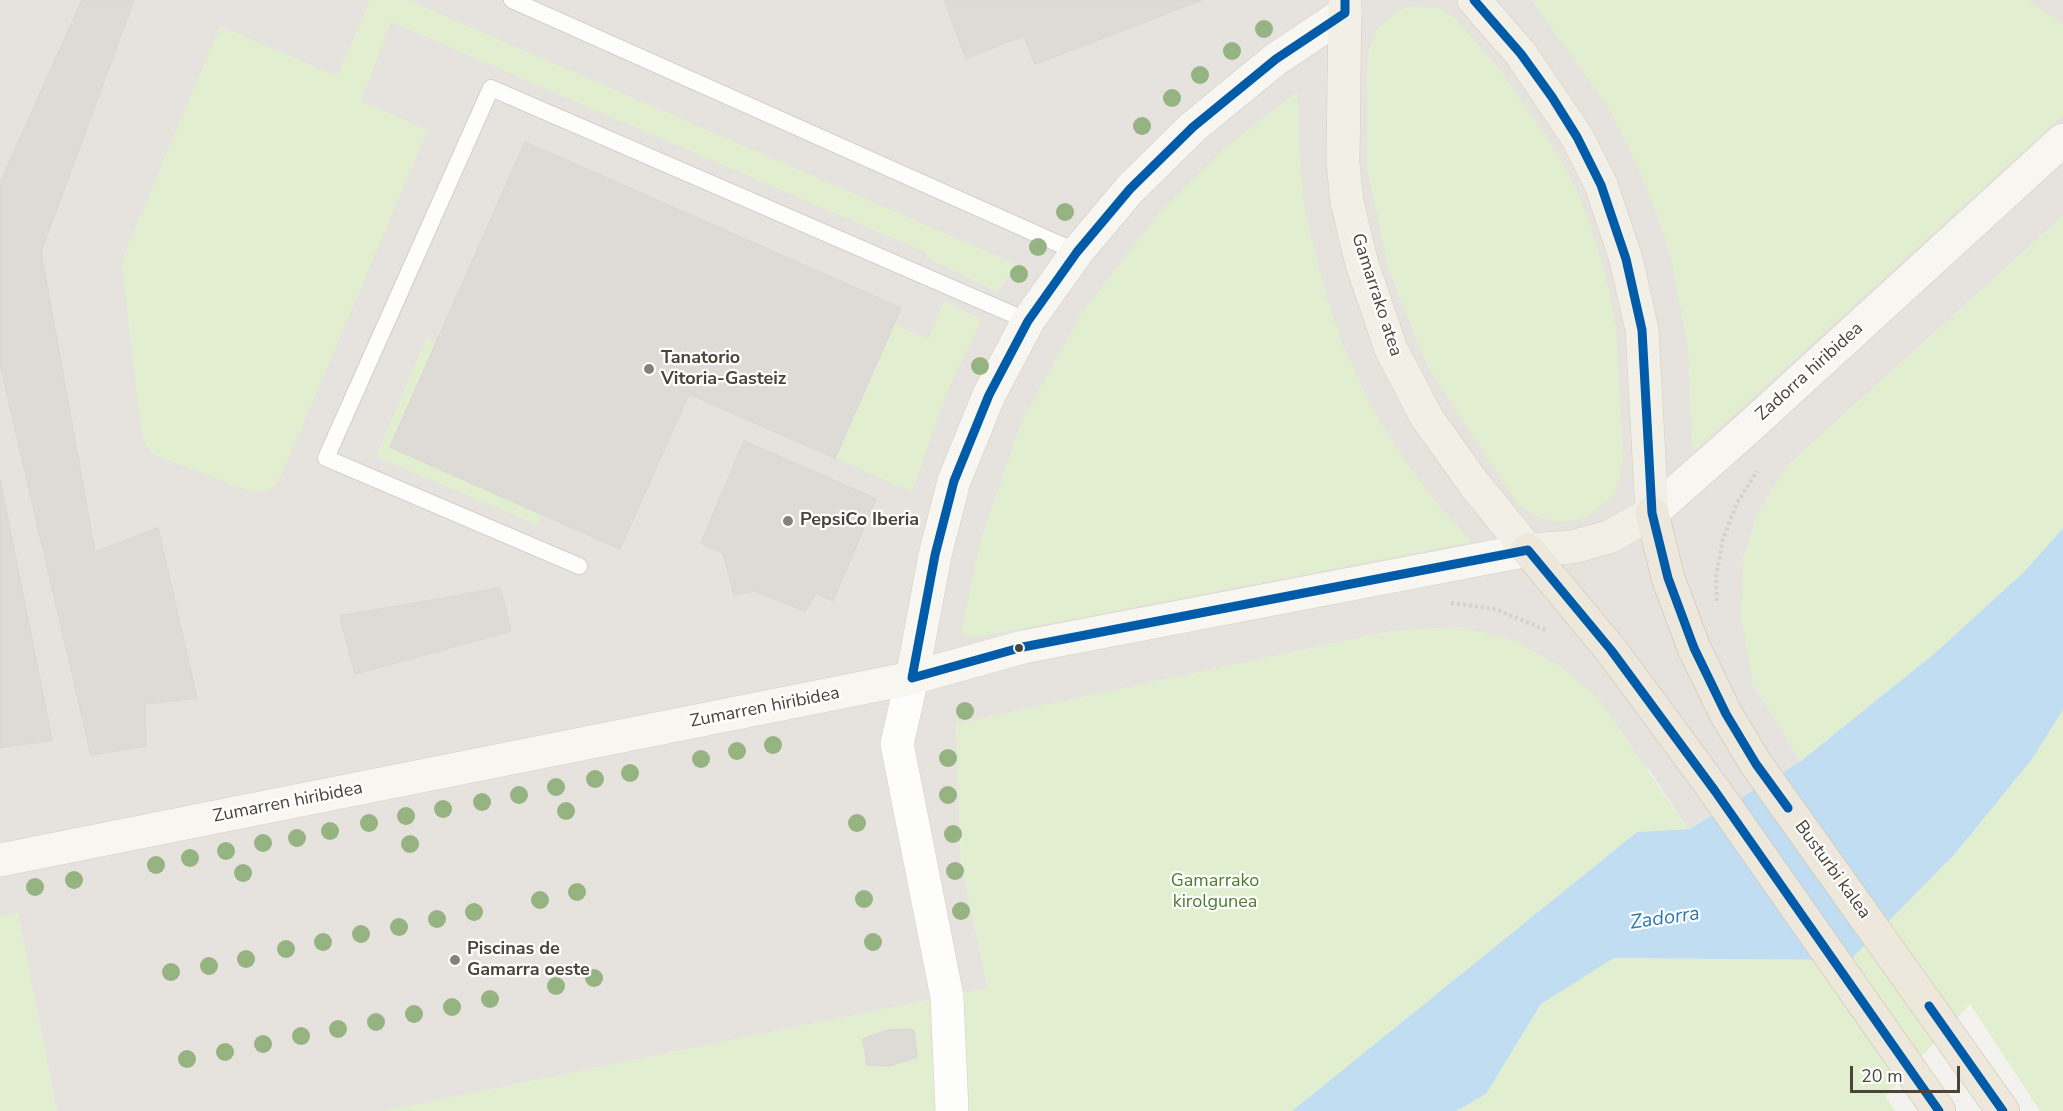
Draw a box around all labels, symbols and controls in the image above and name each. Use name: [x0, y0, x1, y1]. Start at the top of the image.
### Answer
street label: Gamarrako atea: [1346, 231, 1406, 359]
street label: Zadorra hiribidea: [1752, 318, 1868, 426]
place label: Tanatorio Vitoria-Gasteiz: [661, 348, 786, 391]
marker: Tanatorio Vitoria-Gasteiz: [642, 362, 656, 376]
place label: PepsiCo Iberia: [800, 510, 919, 532]
marker: PepsiCo Iberia: [781, 514, 795, 528]
unlabelled marker: [1013, 642, 1025, 654]
street label: Zumarren hiribidea: [688, 683, 842, 733]
street label: Zumarren hiribidea: [211, 778, 365, 828]
street label: Busturbi kalea: [1789, 817, 1875, 923]
park label: Gamarrako kirolgunea: [1171, 871, 1259, 914]
water label: Zadorra: [1629, 902, 1701, 936]
place label: Piscinas de Gamarra oeste: [467, 939, 590, 982]
marker: Piscinas de Gamarra oeste: [448, 953, 462, 967]
scale bar: [1853, 1054, 1962, 1092]
text: 20 m: [1861, 1064, 1903, 1088]

